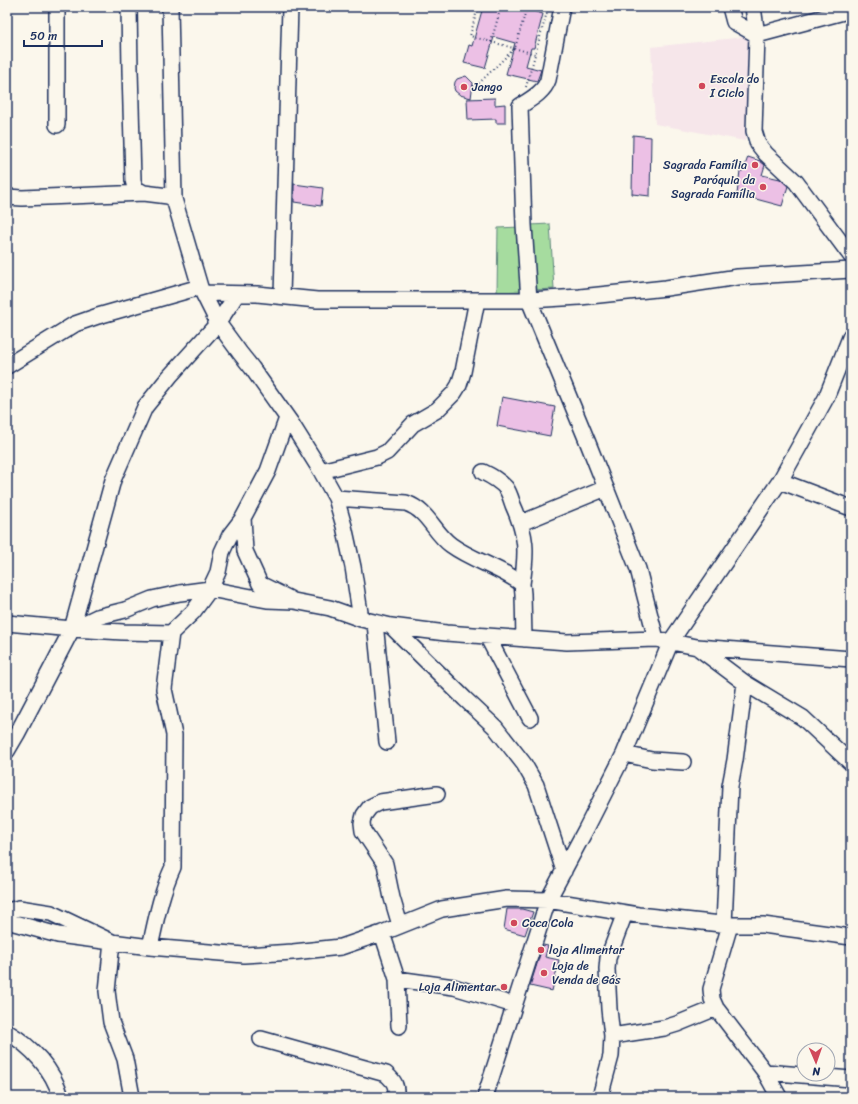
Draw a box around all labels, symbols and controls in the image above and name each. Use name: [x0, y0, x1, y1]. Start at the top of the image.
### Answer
scale bar: [24, 22, 102, 48]
text: 50 m: [30, 25, 57, 47]
place label: Escola do I Ciclo: [709, 68, 759, 104]
place label: Jango: [471, 76, 502, 98]
marker: Escola do I Ciclo: [697, 81, 707, 91]
marker: Jango: [459, 82, 469, 92]
place label: Sagrada Família: [663, 154, 747, 176]
marker: Sagrada Família: [750, 160, 760, 170]
place label: Paróquia da Sagrada Família: [671, 169, 756, 205]
marker: Paróquia da Sagrada Família: [758, 182, 768, 192]
place label: Coca Cola: [522, 912, 574, 934]
marker: Coca Cola: [509, 918, 519, 928]
place label: loja Alimentar: [549, 939, 625, 961]
marker: loja Alimentar: [536, 945, 546, 955]
place label: Loja de Venda de Gás: [552, 955, 621, 991]
marker: Loja de Venda de Gás: [539, 968, 549, 978]
place label: Loja Alimentar: [419, 976, 497, 998]
marker: Loja Alimentar: [499, 982, 509, 992]
north arrow: [796, 1042, 836, 1082]
text: N: [812, 1062, 821, 1081]

